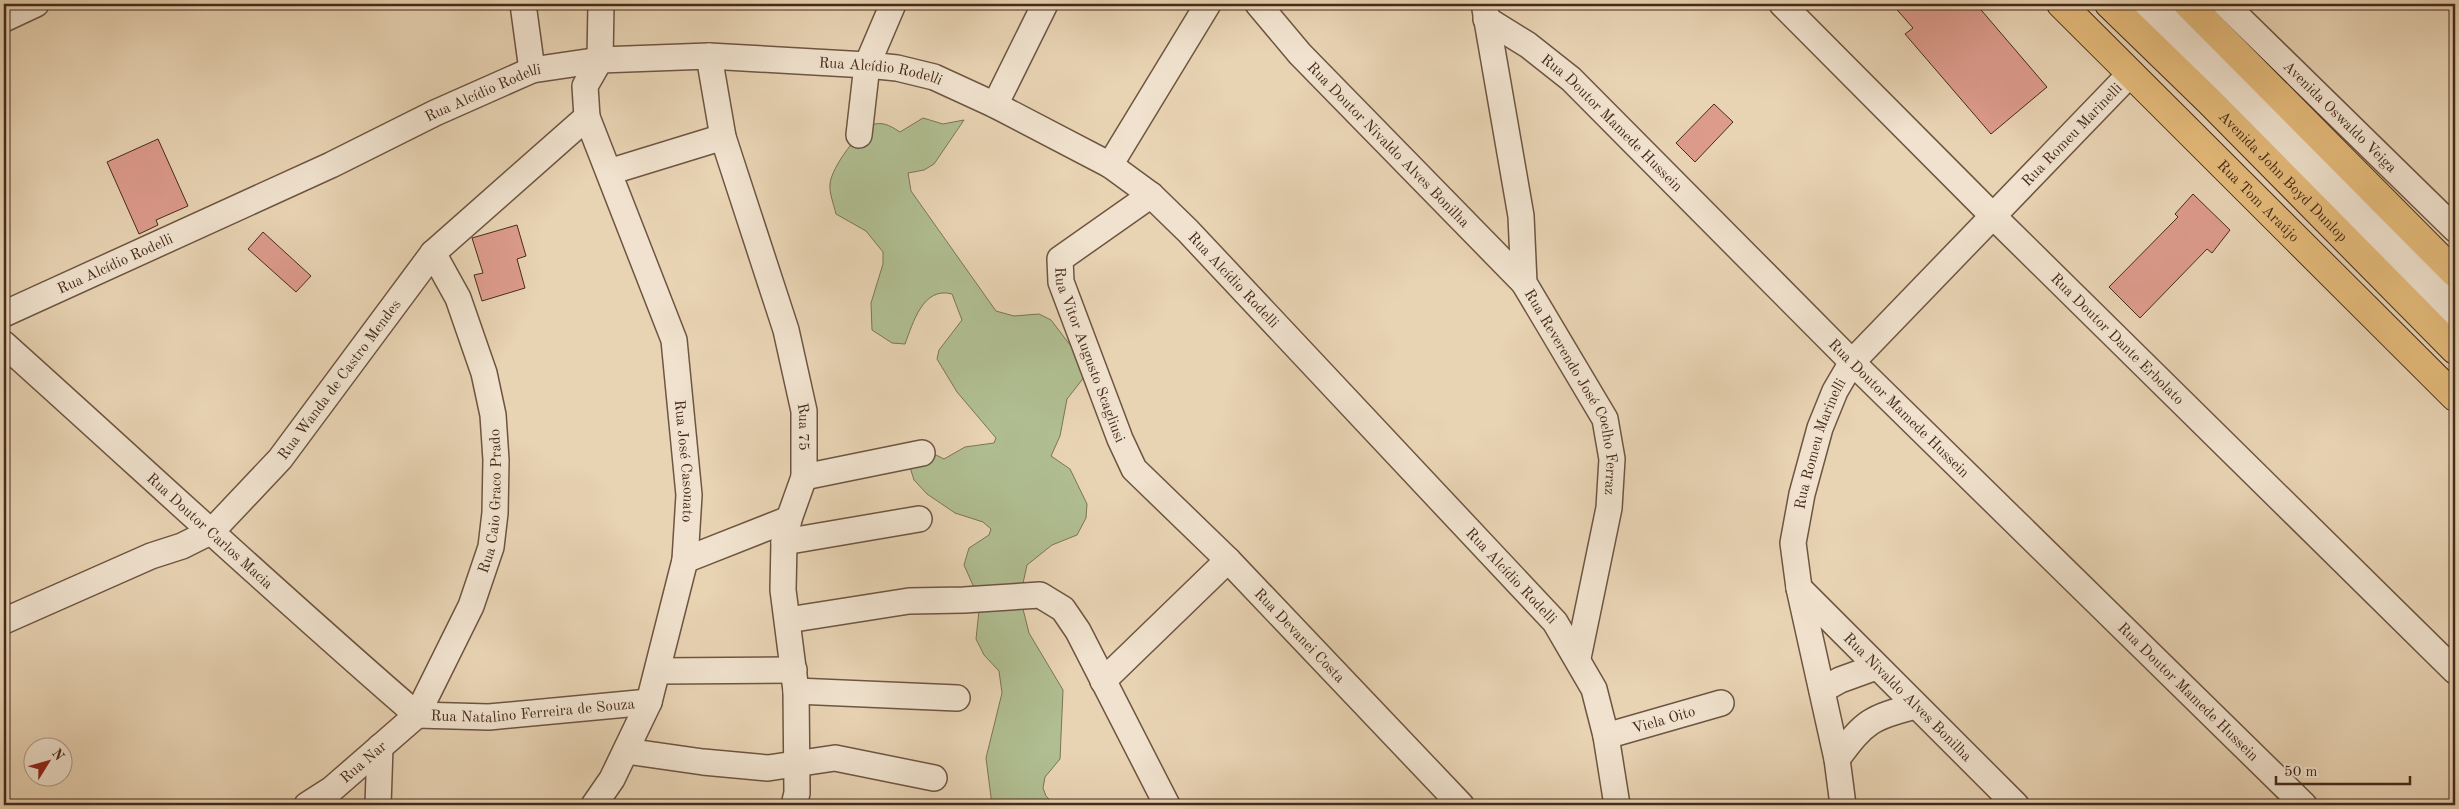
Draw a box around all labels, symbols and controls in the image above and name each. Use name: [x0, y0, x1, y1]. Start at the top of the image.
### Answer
street label: Rua Doutor Mamede Hussein: [1538, 52, 1684, 195]
street label: Rua Alcídio Rodelli: [818, 56, 944, 89]
street label: Avenida Oswaldo Veiga: [2279, 59, 2399, 177]
street label: Rua Doutor Nivaldo Alves Bonilha: [1304, 60, 1472, 232]
street label: Rua Alcídio Rodelli: [423, 63, 542, 126]
street label: Rua Romeu Marinelli: [2020, 81, 2126, 190]
street label: Avenida John Boyd Dunlop: [2215, 109, 2350, 245]
street label: Rua Tom Araújo: [2214, 158, 2301, 246]
street label: Rua Alcídio Rodelli: [1184, 230, 1281, 331]
street label: Rua Alcídio Rodelli: [56, 232, 176, 298]
street label: Rua Vitor Augusto Scagliusi: [1051, 267, 1127, 445]
street label: Rua Doutor Dante Erbolato: [2047, 271, 2186, 408]
street label: Rua Reverendo José Coelho Ferraz: [1521, 287, 1619, 496]
street label: Rua Wanda de Castro Mendes: [276, 298, 404, 463]
street label: Rua Doutor Mamede Hussein: [1825, 337, 1971, 481]
street label: Rua Romeu Marinelli: [1793, 376, 1850, 511]
street label: Rua José Casonato: [671, 399, 695, 523]
street label: Rua 75: [793, 402, 810, 451]
street label: Rua Caio Graco Prado: [477, 428, 505, 575]
street label: Rua Doutor Carlos Macia: [143, 471, 275, 593]
street label: Rua Alcídio Rodelli: [1462, 526, 1559, 627]
street label: Rua Devanei Costa: [1251, 586, 1347, 687]
street label: Rua Doutor Mamede Hussein: [2114, 621, 2261, 765]
street label: Rua Nivaldo Alves Bonilha: [1840, 631, 1974, 765]
street label: Rua Natalino Ferreira de Souza: [430, 697, 636, 726]
street label: Viela Oito: [1631, 705, 1697, 737]
north arrow: [22, 736, 72, 786]
street label: Rua Nar: [338, 739, 390, 787]
text: N: [49, 746, 67, 764]
scale bar: [2276, 754, 2410, 786]
text: 50 m: [2284, 765, 2318, 780]

